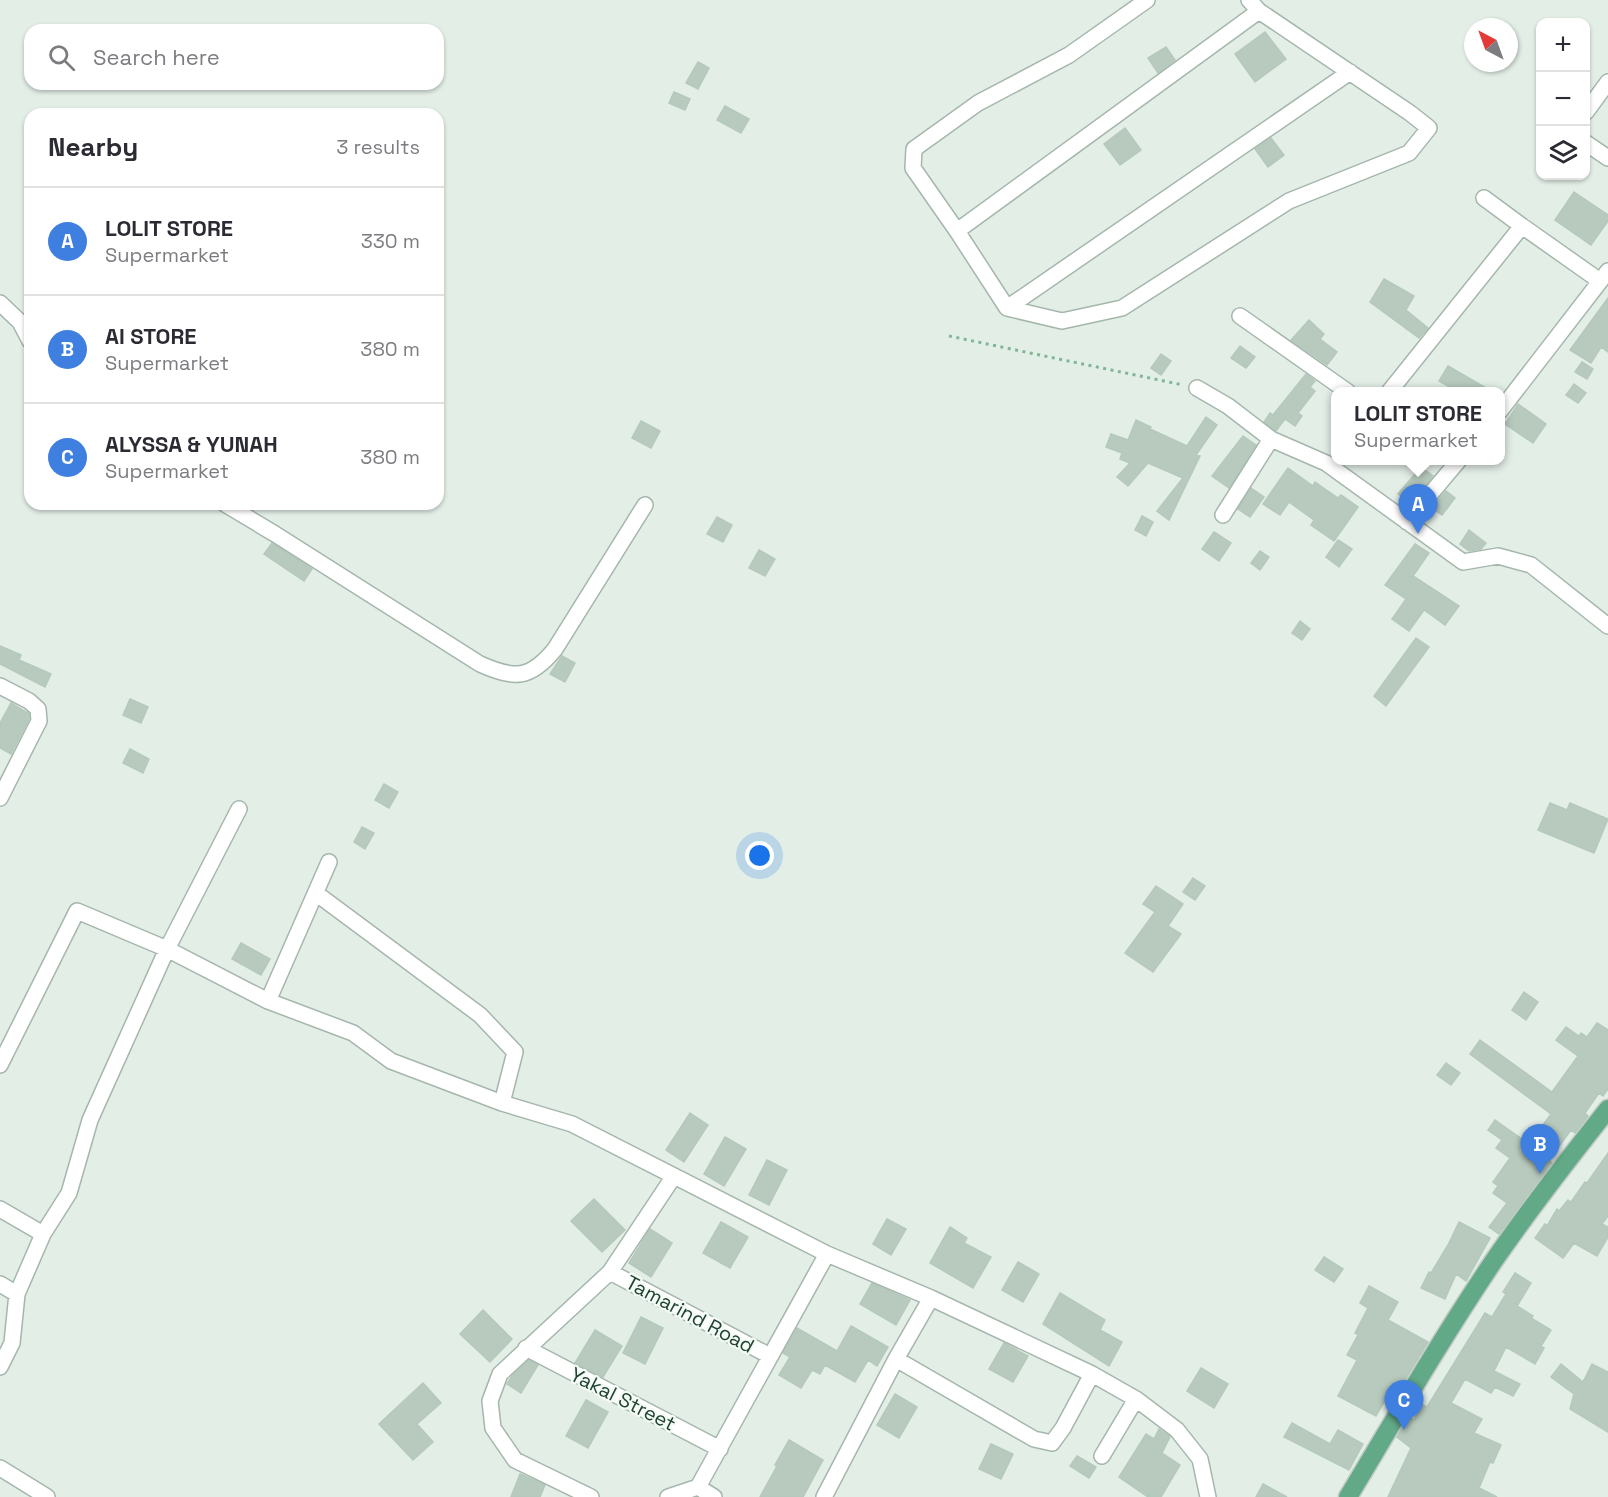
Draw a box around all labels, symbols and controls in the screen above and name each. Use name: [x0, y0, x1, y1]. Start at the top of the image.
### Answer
north arrow: [1464, 18, 1518, 72]
map controls: [1536, 18, 1590, 180]
button: +: [1536, 18, 1590, 72]
search box: [24, 24, 444, 90]
icon: search: [45, 41, 78, 74]
text: Search here: [93, 43, 220, 71]
button: −: [1536, 72, 1590, 126]
button: layers: [1536, 126, 1590, 180]
text: Nearby: [48, 130, 138, 164]
text: 3 results: [336, 134, 420, 160]
text: LOLIT STORE: [105, 214, 233, 242]
text: A: [61, 228, 74, 254]
text: 330 m: [361, 228, 420, 254]
text: Supermarket: [105, 242, 229, 268]
text: AI STORE: [105, 322, 196, 350]
text: B: [61, 336, 74, 362]
text: 380 m: [360, 336, 420, 362]
text: Supermarket: [105, 350, 229, 376]
popup: [1331, 387, 1505, 465]
text: LOLIT STORE: [1354, 399, 1482, 427]
text: Supermarket: [1354, 427, 1478, 453]
text: ALYSSA & YUNAH: [105, 430, 278, 458]
text: C: [61, 444, 74, 470]
text: 380 m: [360, 444, 420, 470]
text: Supermarket: [105, 458, 229, 484]
pin: A: [1398, 484, 1438, 534]
your location: [745, 841, 774, 870]
pin: B: [1520, 1124, 1560, 1174]
street label: Tamarind Road: [621, 1269, 759, 1359]
street label: Yakal Street: [566, 1361, 680, 1437]
pin: C: [1384, 1380, 1424, 1430]

